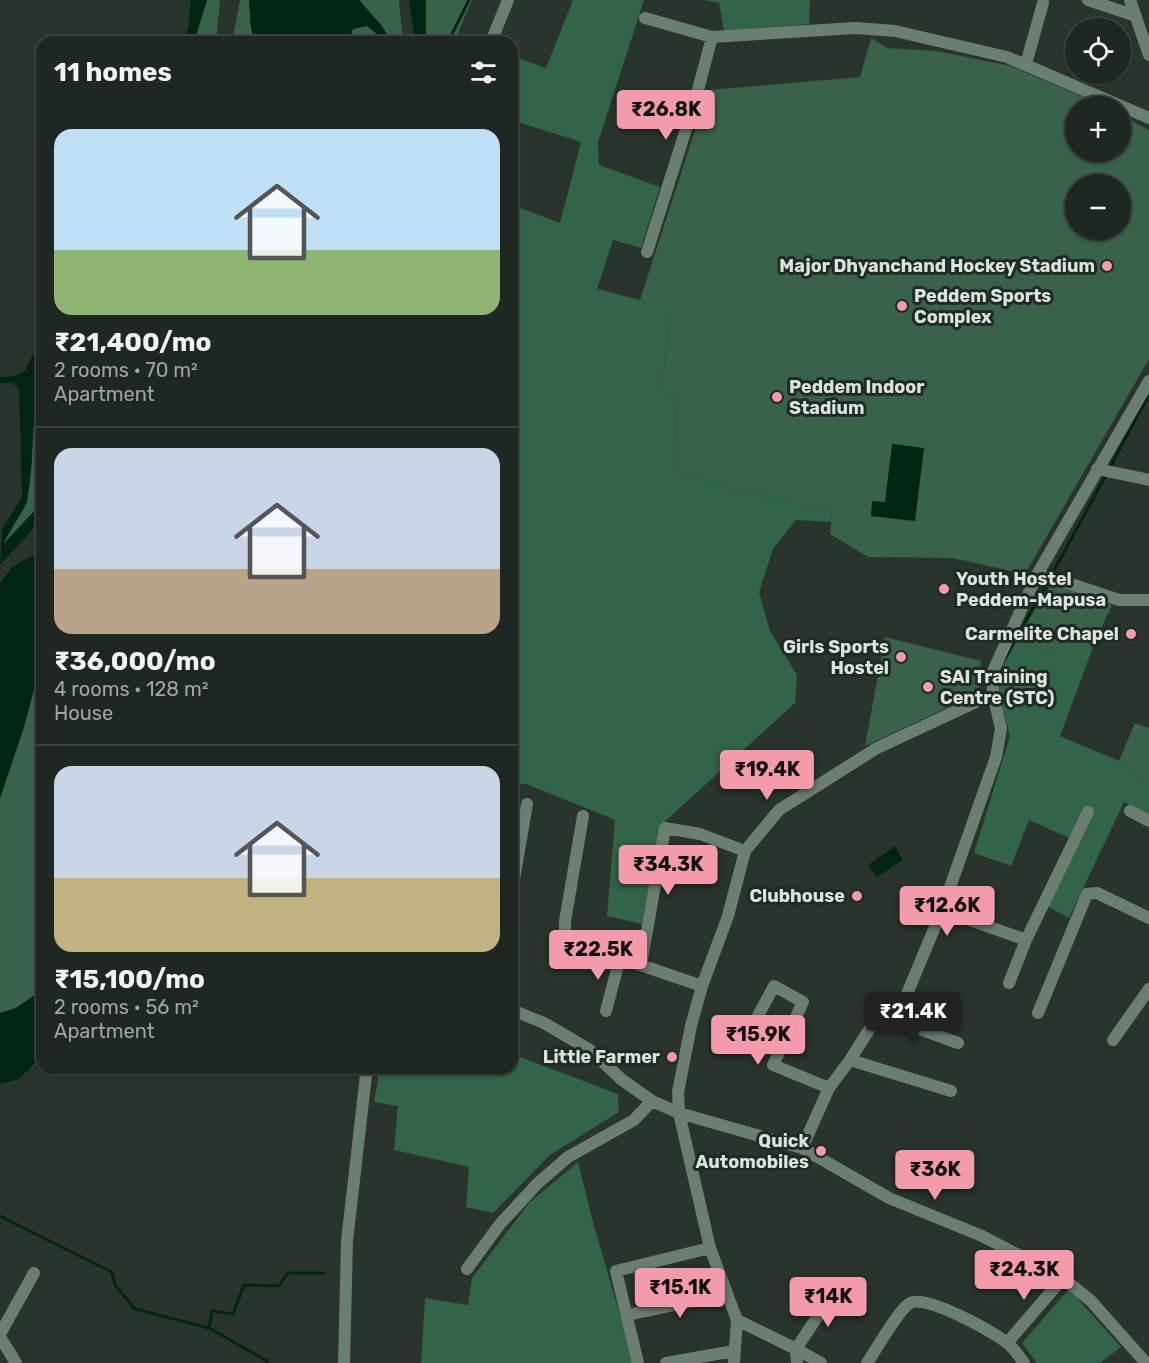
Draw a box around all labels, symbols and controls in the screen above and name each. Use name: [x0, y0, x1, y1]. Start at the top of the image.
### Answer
map controls: [1065, 18, 1131, 240]
button: locate: [1065, 18, 1131, 84]
icon: filters: [467, 56, 500, 89]
text: 11 homes: [54, 57, 172, 88]
pin: ₹26.8K: [617, 90, 715, 141]
button: +: [1065, 96, 1131, 162]
text: ₹26.8K: [631, 97, 701, 121]
icon: home: [223, 168, 331, 276]
button: −: [1065, 174, 1131, 240]
place label: Major Dhyanchand Hockey Stadium: [779, 255, 1095, 277]
marker: Major Dhyanchand Hockey Stadium: [1100, 259, 1114, 273]
place label: Peddem Sports Complex: [914, 285, 1051, 328]
marker: Peddem Sports Complex: [895, 299, 909, 313]
text: ₹21,400/mo: [54, 327, 211, 358]
text: 2 rooms · 70 m²: [54, 358, 198, 382]
place label: Peddem Indoor Stadium: [789, 376, 924, 419]
text: Apartment: [54, 382, 155, 406]
marker: Peddem Indoor Stadium: [770, 390, 784, 404]
icon: home: [223, 487, 331, 595]
place label: Youth Hostel Peddem-Mapusa: [956, 568, 1106, 611]
marker: Youth Hostel Peddem-Mapusa: [937, 582, 951, 596]
place label: Carmelite Chapel: [965, 623, 1119, 645]
marker: Carmelite Chapel: [1124, 627, 1138, 641]
place label: Girls Sports Hostel: [783, 636, 889, 679]
text: ₹36,000/mo: [54, 646, 216, 677]
marker: Girls Sports Hostel: [894, 650, 908, 664]
place label: SAI Training Centre (STC): [940, 666, 1055, 709]
text: 4 rooms · 128 m²: [54, 677, 209, 701]
marker: SAI Training Centre (STC): [921, 680, 935, 694]
text: House: [54, 701, 113, 725]
pin: ₹19.4K: [718, 750, 816, 801]
text: ₹19.4K: [734, 757, 800, 781]
icon: home: [223, 805, 331, 913]
pin: ₹34.3K: [619, 845, 717, 896]
text: ₹34.3K: [633, 852, 703, 876]
place label: Clubhouse: [749, 885, 845, 907]
pin: ₹12.6K: [898, 886, 996, 937]
marker: Clubhouse: [850, 889, 864, 903]
text: ₹12.6K: [914, 893, 980, 917]
pin: ₹22.5K: [549, 930, 647, 981]
text: ₹22.5K: [563, 937, 633, 961]
text: ₹15,100/mo: [54, 964, 205, 995]
pin: ₹21.4K: [864, 992, 962, 1043]
text: 2 rooms · 56 m²: [54, 995, 199, 1019]
text: ₹21.4K: [879, 999, 947, 1023]
pin: ₹15.9K: [709, 1015, 807, 1066]
text: Apartment: [54, 1019, 155, 1043]
text: ₹15.9K: [725, 1022, 791, 1046]
place label: Little Farmer: [543, 1046, 660, 1068]
marker: Little Farmer: [665, 1050, 679, 1064]
place label: Quick Automobiles: [695, 1130, 809, 1173]
marker: Quick Automobiles: [814, 1144, 828, 1158]
pin: ₹36K: [899, 1150, 971, 1201]
text: ₹36K: [909, 1157, 961, 1181]
pin: ₹24.3K: [975, 1250, 1073, 1301]
text: ₹24.3K: [989, 1257, 1059, 1281]
pin: ₹15.1K: [631, 1268, 729, 1319]
text: ₹15.1K: [649, 1275, 711, 1299]
pin: ₹14K: [792, 1277, 864, 1328]
text: ₹14K: [804, 1284, 852, 1308]

